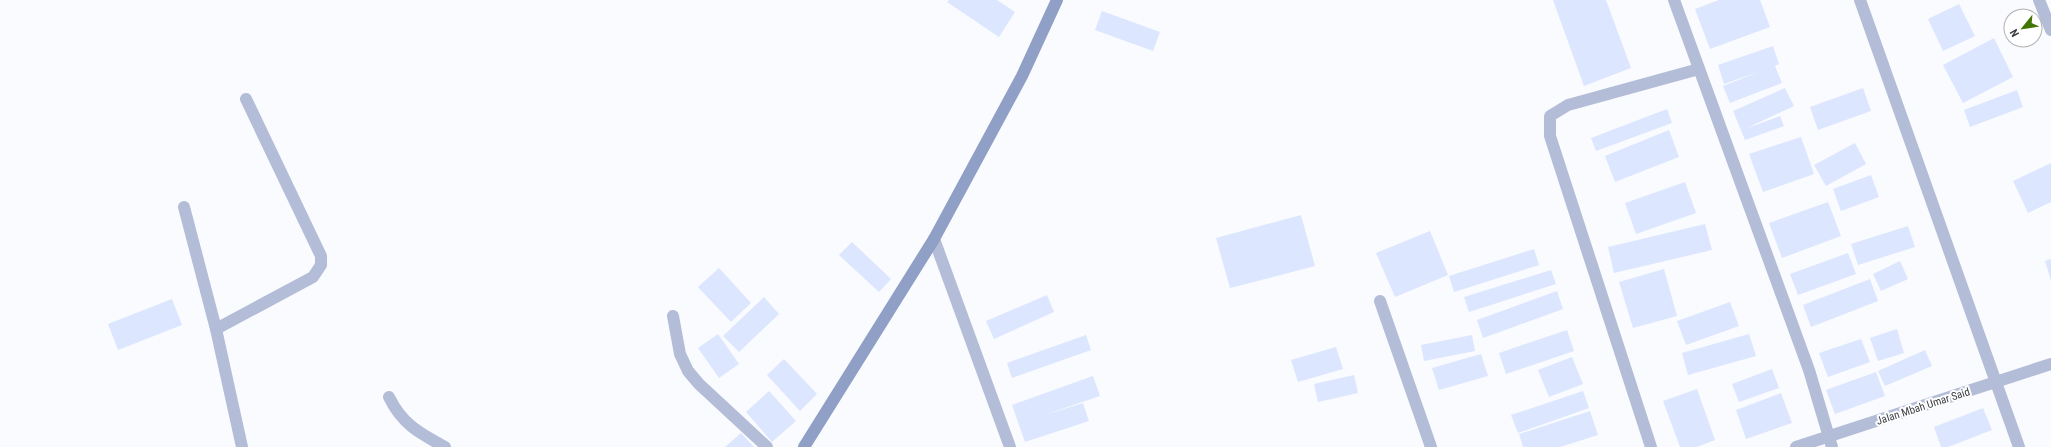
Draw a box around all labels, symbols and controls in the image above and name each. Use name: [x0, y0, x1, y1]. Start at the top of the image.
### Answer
north arrow: [2003, 8, 2043, 48]
text: N: [2007, 26, 2022, 39]
street label: Jalan Mbah Umar Said: [1875, 385, 1972, 428]

